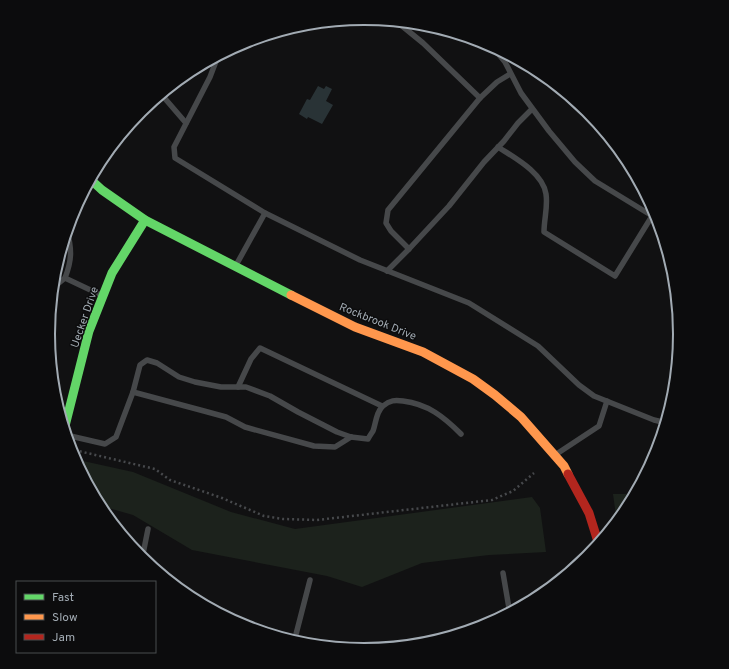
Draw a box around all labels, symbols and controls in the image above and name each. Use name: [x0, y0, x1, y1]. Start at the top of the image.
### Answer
street label: Uecker Drive: [68, 285, 102, 350]
street label: Rockbrook Drive: [337, 300, 418, 344]
legend: [16, 581, 156, 653]
text: Fast: [52, 590, 74, 606]
text: Slow: [52, 610, 78, 626]
text: Jam: [52, 630, 75, 646]

